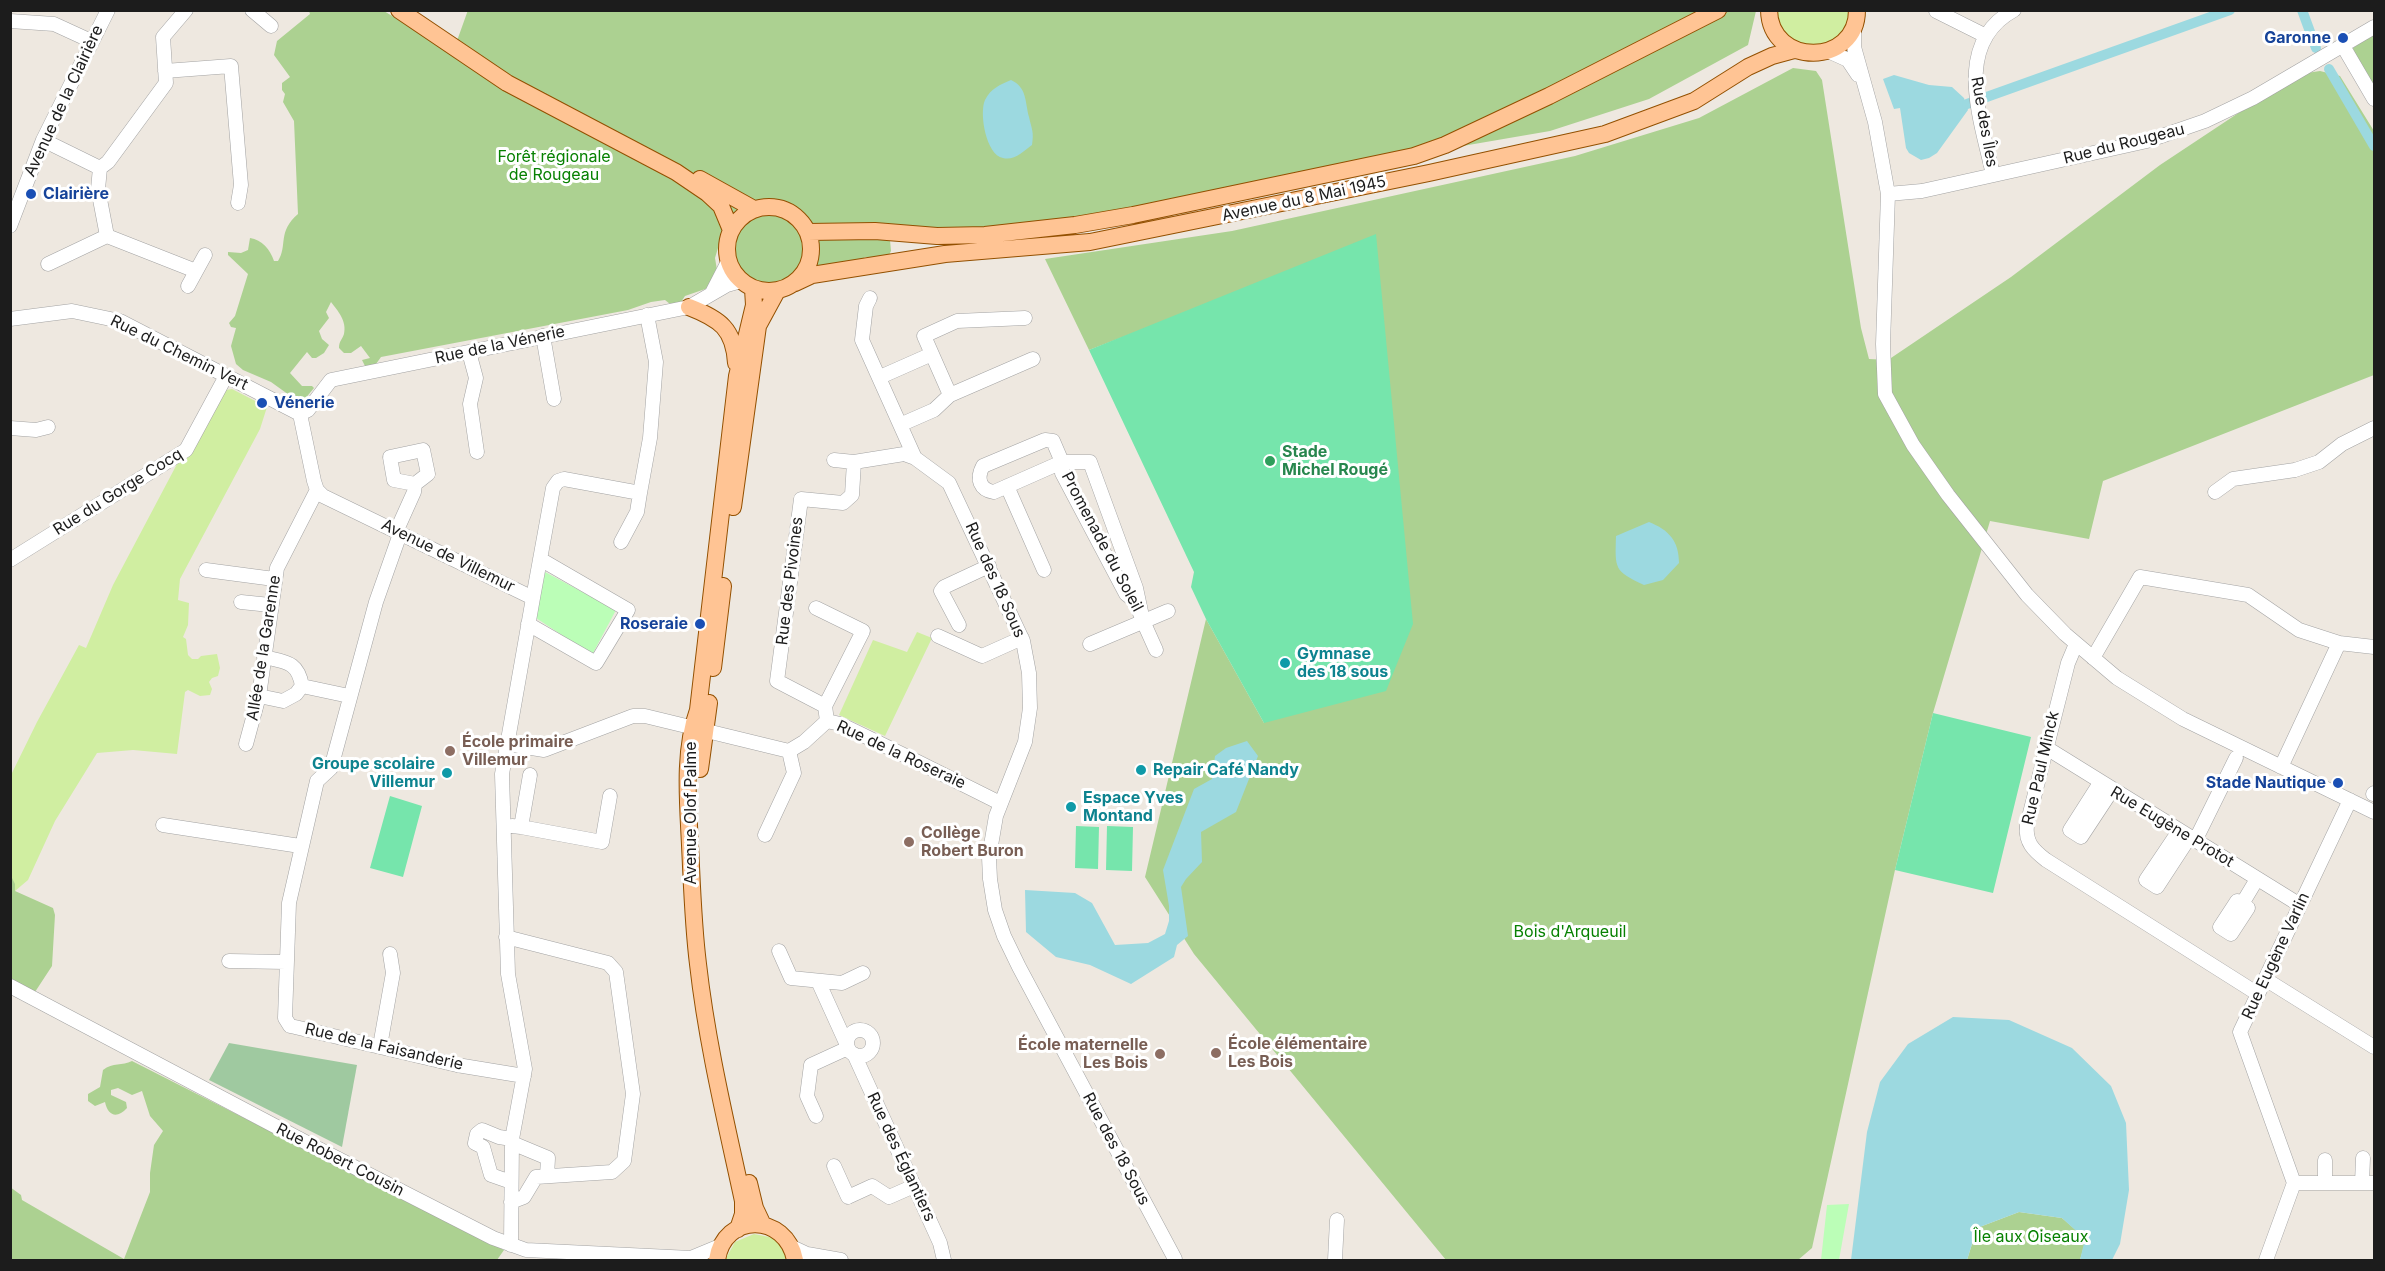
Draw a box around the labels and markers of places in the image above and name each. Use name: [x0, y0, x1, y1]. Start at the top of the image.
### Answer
place label: Garonne: [2264, 28, 2331, 48]
marker: Garonne: [2336, 31, 2350, 45]
place label: Clairière: [43, 184, 109, 204]
marker: Clairière: [24, 187, 38, 201]
place label: Vénerie: [274, 393, 334, 413]
marker: Vénerie: [255, 396, 269, 410]
place label: Stade Michel Rougé: [1282, 442, 1388, 480]
marker: Stade Michel Rougé: [1263, 454, 1277, 468]
place label: Roseraie: [620, 614, 688, 634]
marker: Roseraie: [693, 617, 707, 631]
place label: Gymnase des 18 sous: [1297, 644, 1388, 682]
marker: Gymnase des 18 sous: [1278, 656, 1292, 670]
place label: École primaire Villemur: [462, 732, 574, 770]
marker: École primaire Villemur: [443, 744, 457, 758]
place label: Groupe scolaire Villemur: [312, 754, 435, 792]
place label: Repair Café Nandy: [1153, 760, 1299, 780]
marker: Repair Café Nandy: [1134, 763, 1148, 777]
marker: Groupe scolaire Villemur: [440, 766, 454, 780]
place label: Stade Nautique: [2206, 773, 2326, 793]
marker: Stade Nautique: [2331, 776, 2345, 790]
place label: Espace Yves Montand: [1083, 788, 1183, 826]
marker: Espace Yves Montand: [1064, 800, 1078, 814]
place label: Collège Robert Buron: [921, 823, 1024, 861]
marker: Collège Robert Buron: [902, 835, 916, 849]
place label: École élémentaire Les Bois: [1228, 1034, 1367, 1072]
place label: École maternelle Les Bois: [1018, 1035, 1148, 1073]
marker: École élémentaire Les Bois: [1209, 1046, 1223, 1060]
marker: École maternelle Les Bois: [1153, 1047, 1167, 1061]

